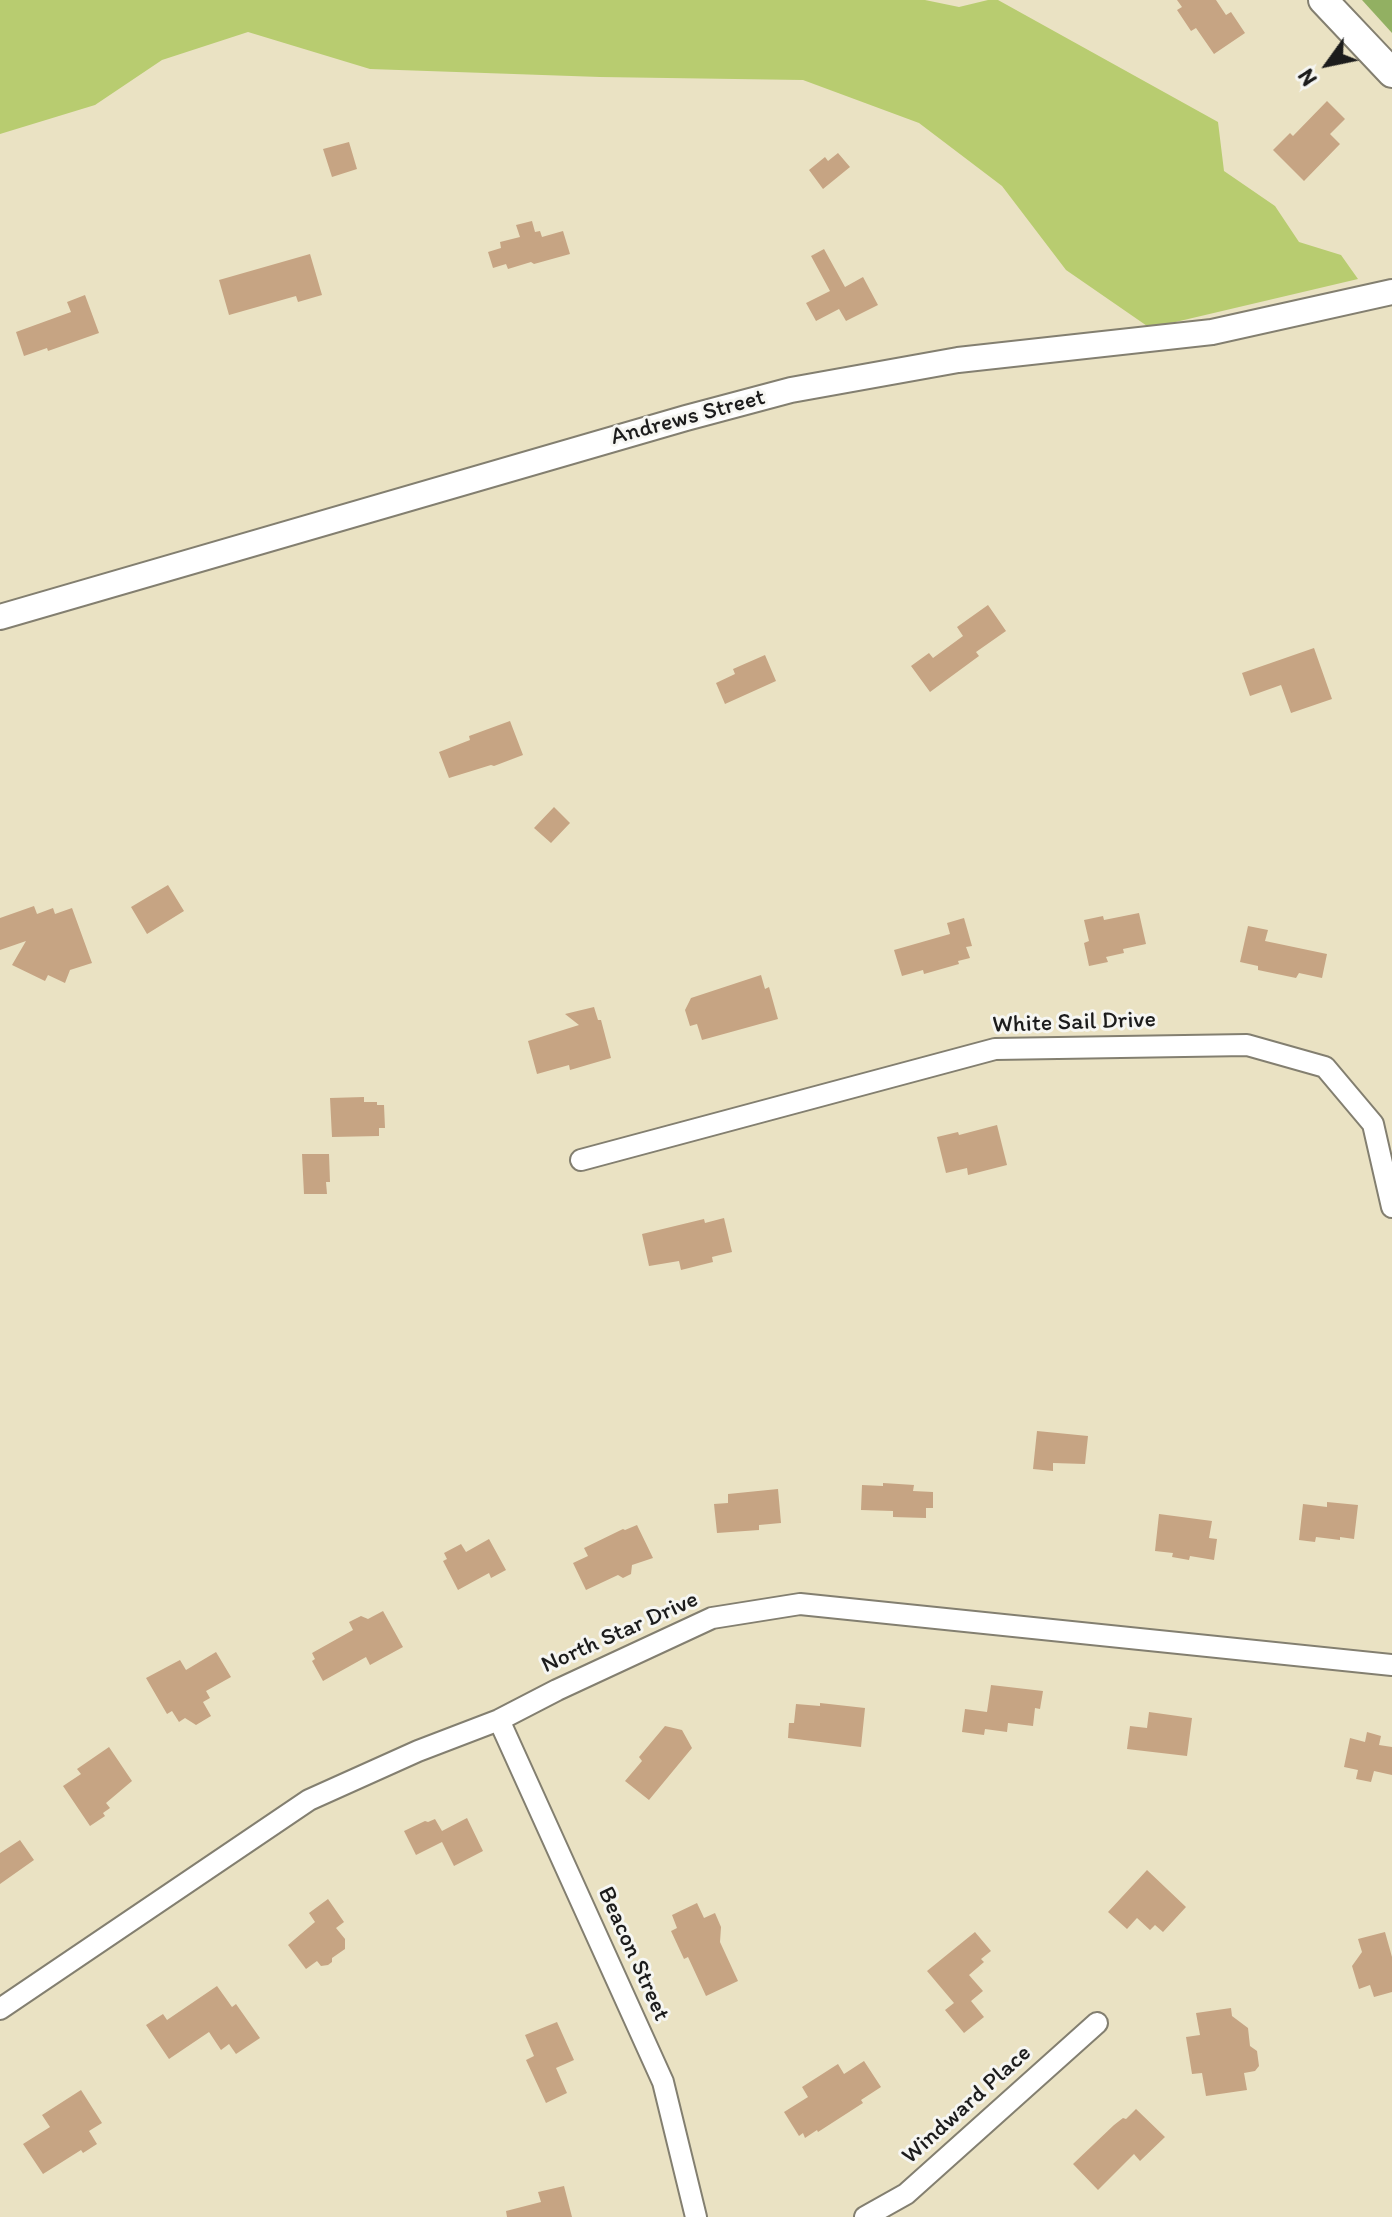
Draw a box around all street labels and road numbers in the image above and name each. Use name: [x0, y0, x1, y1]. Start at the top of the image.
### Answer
street label: Andrews Street: [608, 384, 768, 452]
street label: White Sail Drive: [992, 1006, 1156, 1040]
street label: North Star Drive: [537, 1586, 703, 1680]
street label: Beacon Street: [591, 1882, 675, 2026]
street label: Windward Place: [896, 2039, 1038, 2171]

